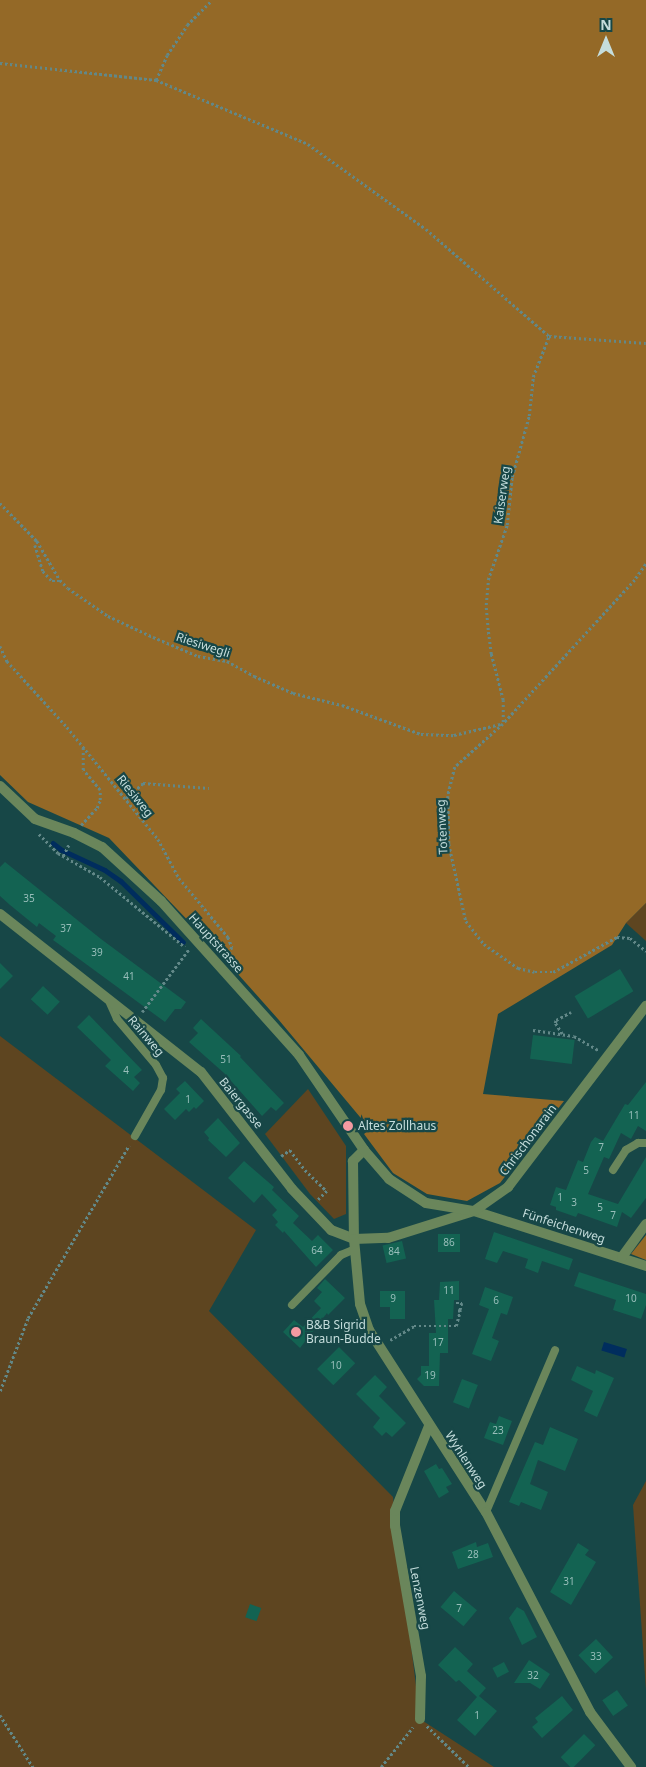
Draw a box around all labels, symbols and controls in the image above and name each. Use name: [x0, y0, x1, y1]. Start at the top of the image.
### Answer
north arrow: [581, 15, 631, 65]
text: N: [600, 15, 612, 34]
street label: Kaiserweg: [491, 465, 513, 525]
street label: Riesiwegli: [174, 630, 232, 660]
street label: Riesiweg: [114, 772, 156, 820]
street label: Totenweg: [433, 799, 451, 855]
house number: 35: [23, 893, 35, 905]
street label: Hauptstrasse: [186, 910, 246, 976]
house number: 37: [60, 923, 72, 935]
house number: 39: [91, 947, 103, 959]
house number: 41: [123, 971, 135, 983]
street label: Rainweg: [125, 1013, 167, 1059]
house number: 51: [220, 1054, 232, 1066]
house number: 4: [123, 1065, 129, 1077]
street label: Baiergasse: [216, 1075, 266, 1131]
house number: 1: [185, 1094, 191, 1106]
street label: Chrischonarain: [497, 1102, 559, 1178]
house number: 11: [628, 1110, 640, 1122]
place label: Altes Zollhaus: [358, 1119, 436, 1133]
marker: Altes Zollhaus: [342, 1120, 354, 1132]
house number: 7: [598, 1142, 604, 1154]
house number: 5: [583, 1165, 589, 1177]
house number: 1: [557, 1192, 563, 1204]
house number: 3: [571, 1197, 577, 1209]
house number: 5: [597, 1202, 603, 1214]
street label: Fünfeichenweg: [521, 1206, 607, 1246]
house number: 7: [610, 1210, 616, 1222]
house number: 86: [443, 1237, 455, 1249]
house number: 64: [311, 1245, 323, 1257]
house number: 84: [388, 1246, 400, 1258]
house number: 11: [443, 1285, 455, 1297]
house number: 9: [390, 1293, 396, 1305]
house number: 10: [625, 1293, 637, 1305]
house number: 6: [493, 1295, 499, 1307]
place label: B&B Sigrid Braun-Budde: [306, 1318, 381, 1346]
marker: B&B Sigrid Braun-Budde: [290, 1326, 302, 1338]
house number: 17: [432, 1337, 444, 1349]
house number: 10: [330, 1360, 342, 1372]
house number: 19: [424, 1370, 436, 1382]
house number: 23: [492, 1425, 504, 1437]
street label: Wyhlenweg: [442, 1429, 490, 1491]
house number: 28: [467, 1549, 479, 1561]
street label: Lenzenweg: [407, 1565, 433, 1631]
house number: 31: [563, 1576, 575, 1588]
house number: 7: [456, 1603, 462, 1615]
house number: 33: [590, 1651, 602, 1663]
house number: 32: [527, 1670, 539, 1682]
house number: 1: [474, 1710, 480, 1722]

